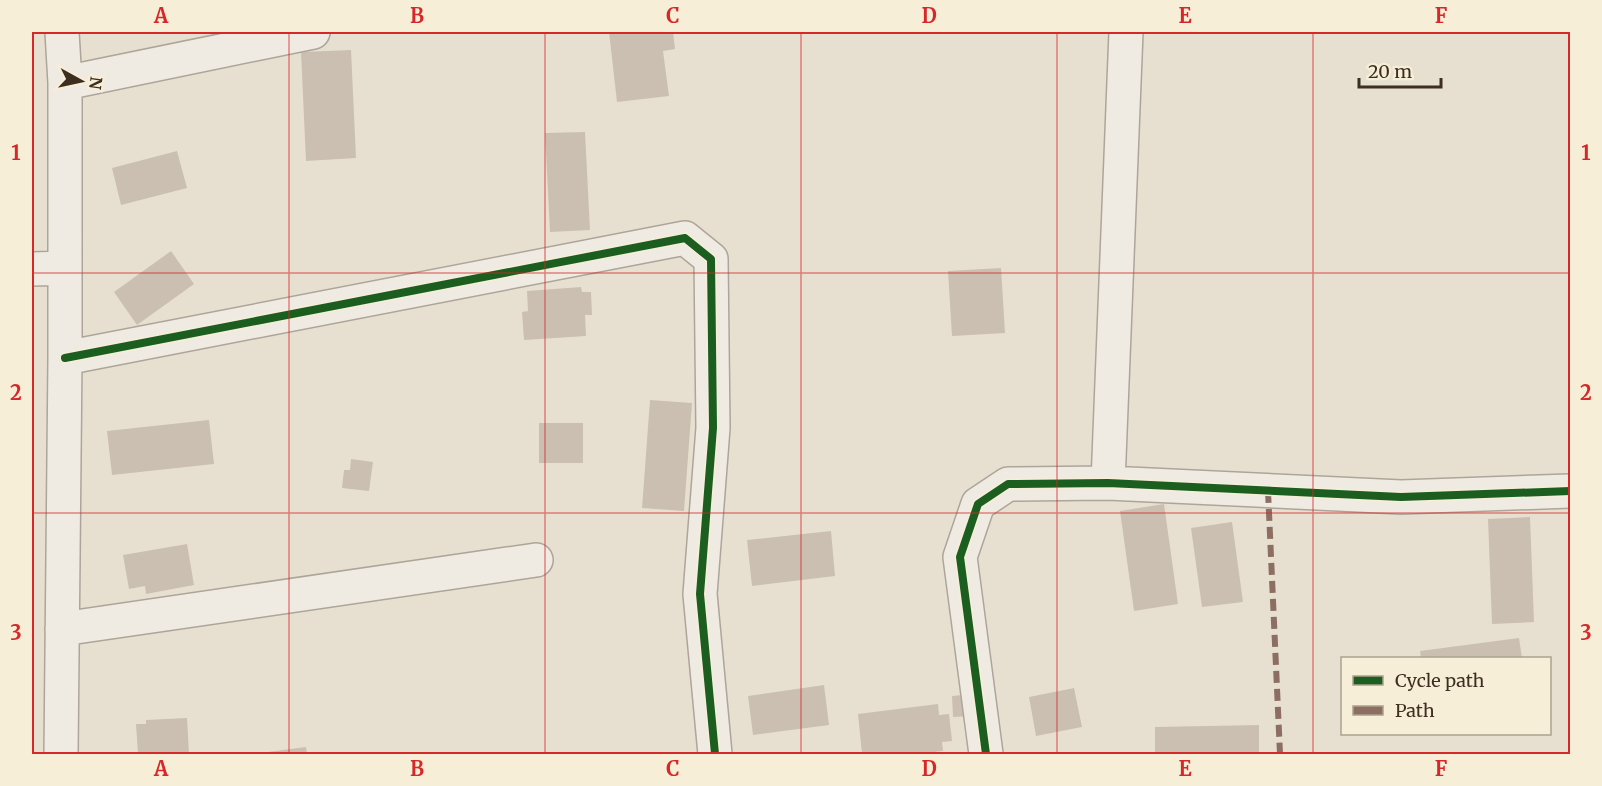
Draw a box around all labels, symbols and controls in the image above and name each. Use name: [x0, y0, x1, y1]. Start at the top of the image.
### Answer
text: A: [153, 3, 169, 28]
text: B: [410, 3, 424, 28]
text: C: [666, 3, 680, 28]
text: D: [921, 3, 937, 28]
text: E: [1178, 3, 1192, 28]
text: F: [1435, 3, 1448, 28]
north arrow: [51, 51, 111, 111]
scale bar: [1359, 51, 1442, 89]
text: 20 m: [1368, 60, 1412, 83]
text: N: [85, 75, 107, 91]
text: 1: [11, 140, 21, 165]
text: 1: [1581, 140, 1591, 165]
text: 2: [10, 380, 22, 405]
text: 2: [1580, 380, 1592, 405]
text: 3: [10, 620, 22, 645]
text: 3: [1580, 620, 1592, 645]
legend: [1341, 657, 1551, 735]
text: Cycle path: [1395, 669, 1485, 692]
text: Path: [1395, 699, 1435, 722]
text: A: [153, 756, 169, 781]
text: B: [410, 756, 424, 781]
text: C: [666, 756, 680, 781]
text: D: [921, 756, 937, 781]
text: E: [1178, 756, 1192, 781]
text: F: [1435, 756, 1448, 781]

